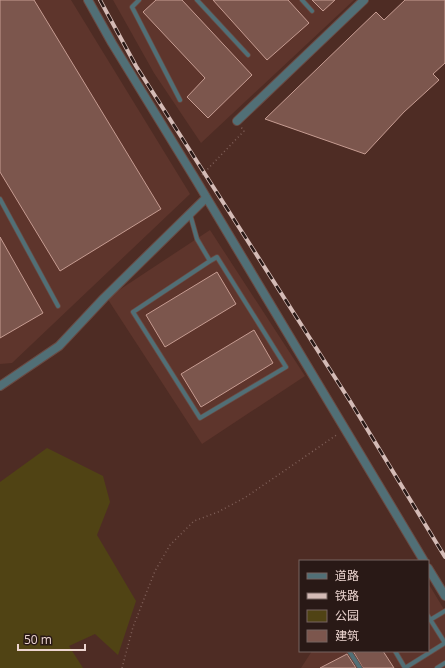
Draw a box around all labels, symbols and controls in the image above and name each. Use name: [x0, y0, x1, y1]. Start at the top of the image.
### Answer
legend: [299, 560, 429, 652]
text: 道路: [335, 567, 359, 584]
text: 铁路: [335, 587, 359, 604]
text: 公园: [335, 607, 359, 624]
scale bar: [18, 626, 85, 652]
text: 建筑: [335, 627, 359, 644]
text: 50 m: [24, 631, 52, 648]

